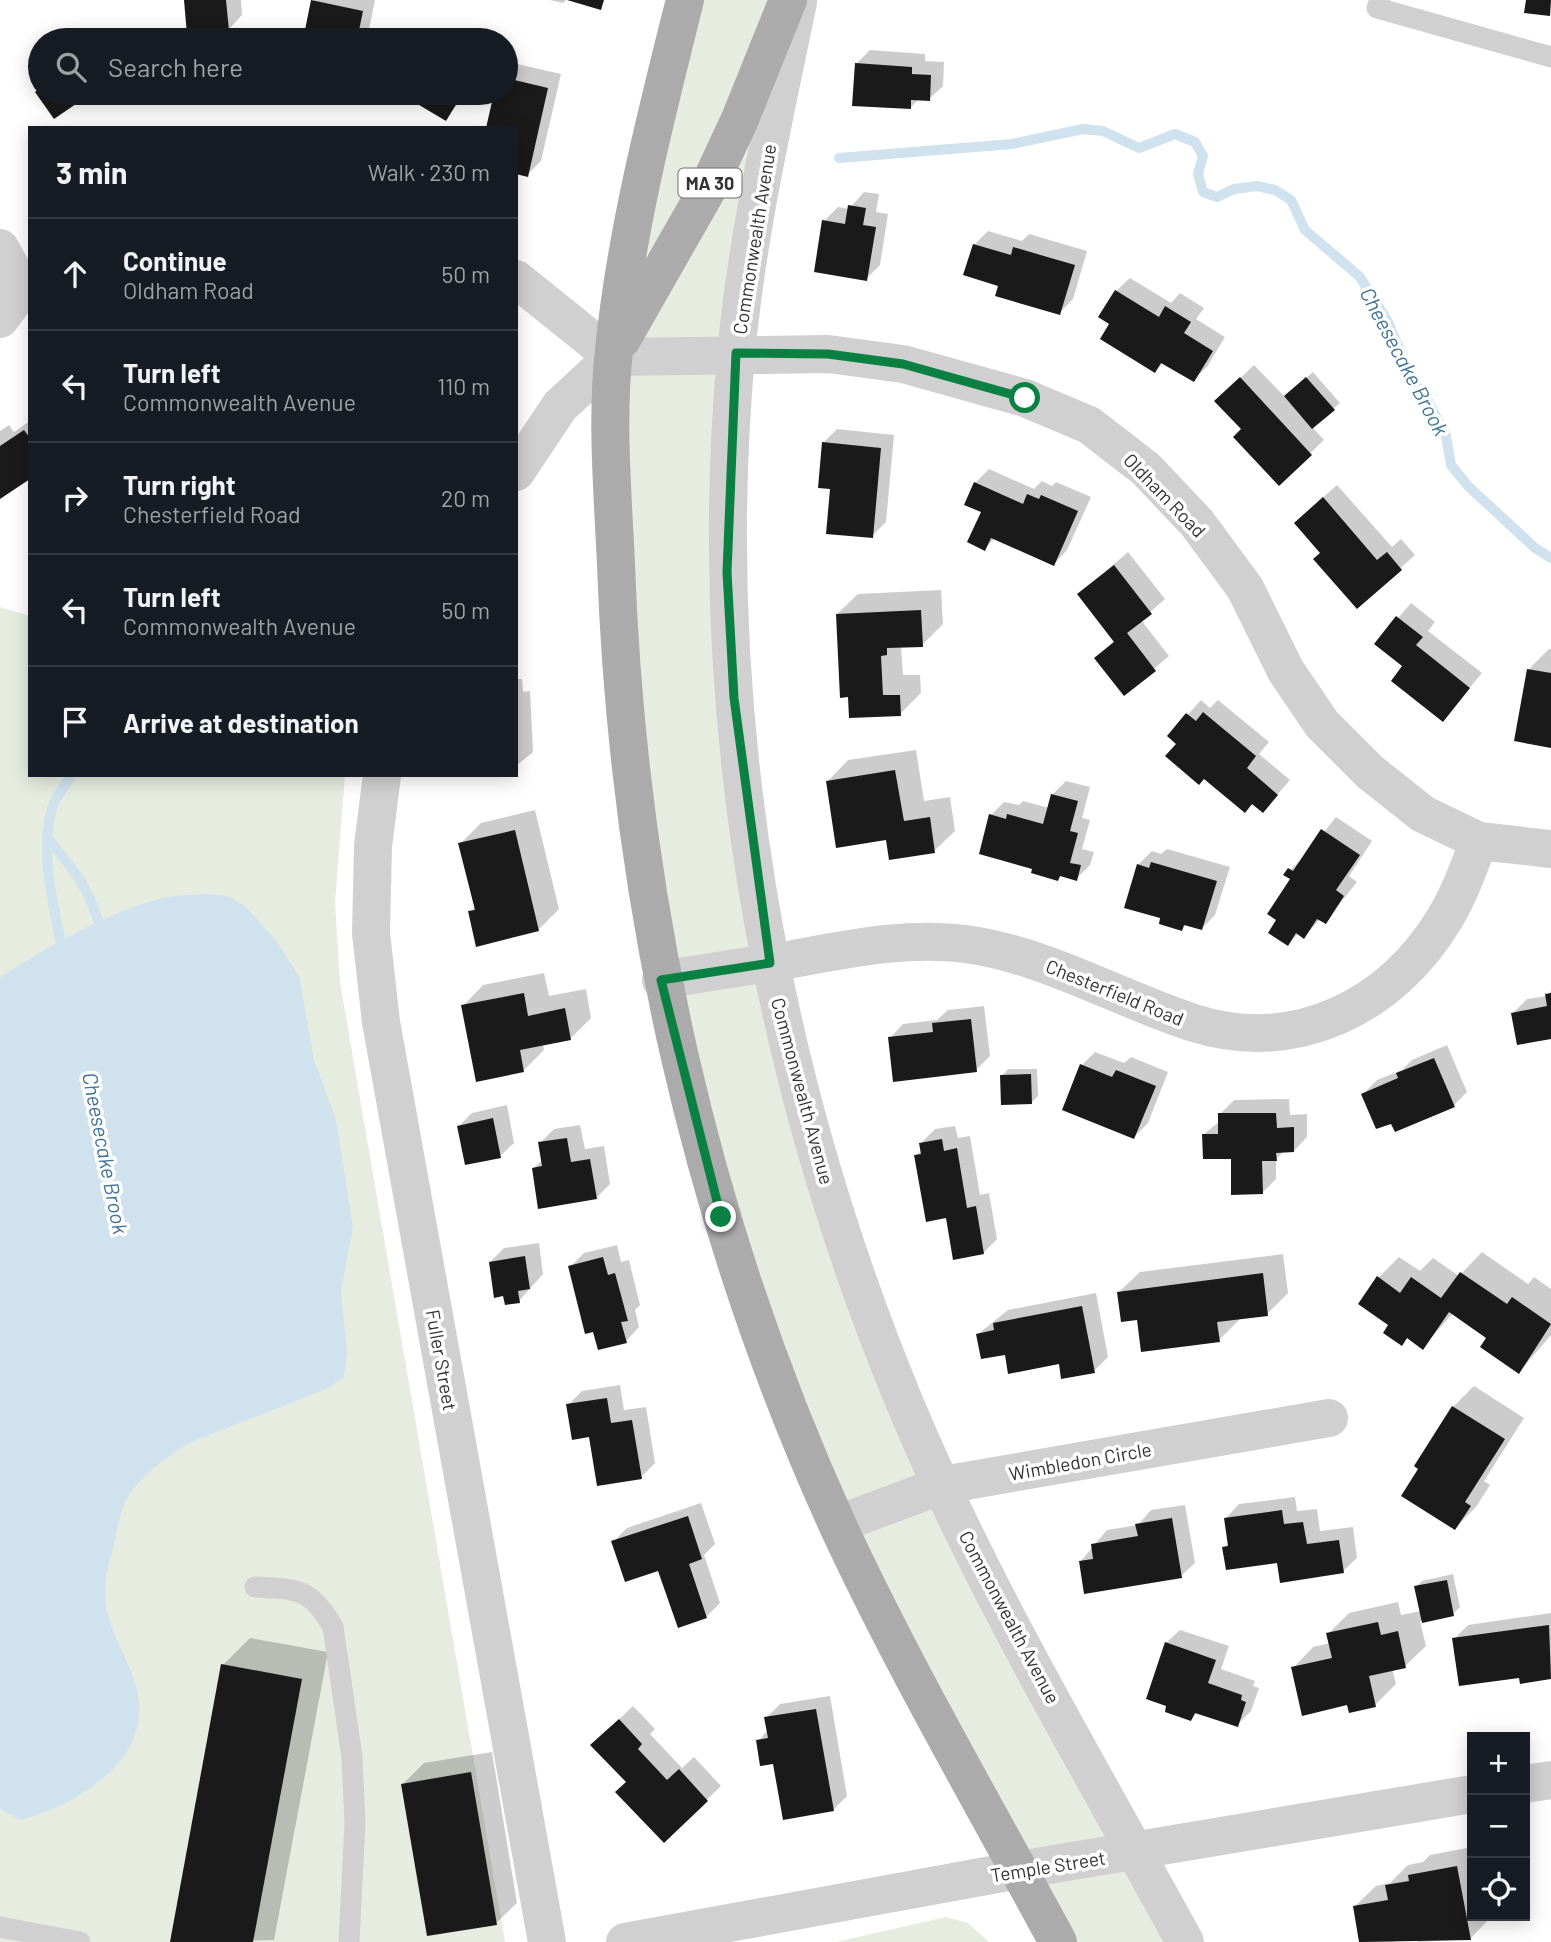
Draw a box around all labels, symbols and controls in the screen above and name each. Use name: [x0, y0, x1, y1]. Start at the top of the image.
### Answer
search box: [28, 28, 518, 105]
icon: search: [52, 48, 90, 86]
text: Search here: [108, 51, 243, 82]
street label: Commonwealth Avenue: [728, 142, 780, 336]
text: 3 min: [56, 154, 127, 190]
text: Walk · 230 m: [368, 158, 490, 186]
road number: MA 30: [678, 168, 742, 198]
text: Continue: [123, 245, 227, 276]
icon: ahead: [56, 255, 94, 293]
text: 50 m: [442, 260, 490, 288]
text: Oldham Road: [123, 276, 254, 304]
water label: Cheesecake Brook: [1355, 283, 1455, 440]
text: Turn left: [123, 357, 221, 388]
icon: left: [56, 367, 94, 405]
text: 110 m: [437, 372, 490, 400]
route start: [1009, 382, 1040, 413]
text: Commonwealth Avenue: [123, 388, 356, 416]
street label: Oldham Road: [1119, 448, 1211, 542]
text: Turn right: [123, 469, 236, 500]
icon: right: [56, 479, 94, 517]
text: 20 m: [441, 484, 490, 512]
text: Chesterfield Road: [123, 500, 301, 528]
text: Turn left: [123, 581, 221, 612]
icon: left: [56, 591, 94, 629]
text: 50 m: [442, 596, 490, 624]
text: Commonwealth Avenue: [123, 612, 356, 640]
icon: arrive: [56, 703, 94, 741]
text: Arrive at destination: [123, 707, 359, 738]
street label: Chesterfield Road: [1043, 954, 1187, 1030]
street label: Commonwealth Avenue: [767, 995, 839, 1187]
water label: Cheesecake Brook: [78, 1070, 134, 1237]
route end: [705, 1201, 736, 1232]
street label: Fuller Street: [422, 1308, 462, 1412]
street label: Wimbledon Circle: [1007, 1437, 1153, 1485]
street label: Commonwealth Avenue: [955, 1527, 1065, 1707]
map controls: [1467, 1732, 1530, 1921]
button: +: [1467, 1732, 1530, 1795]
button: −: [1467, 1795, 1530, 1858]
street label: Temple Street: [989, 1846, 1107, 1886]
button: locate: [1467, 1858, 1530, 1921]

